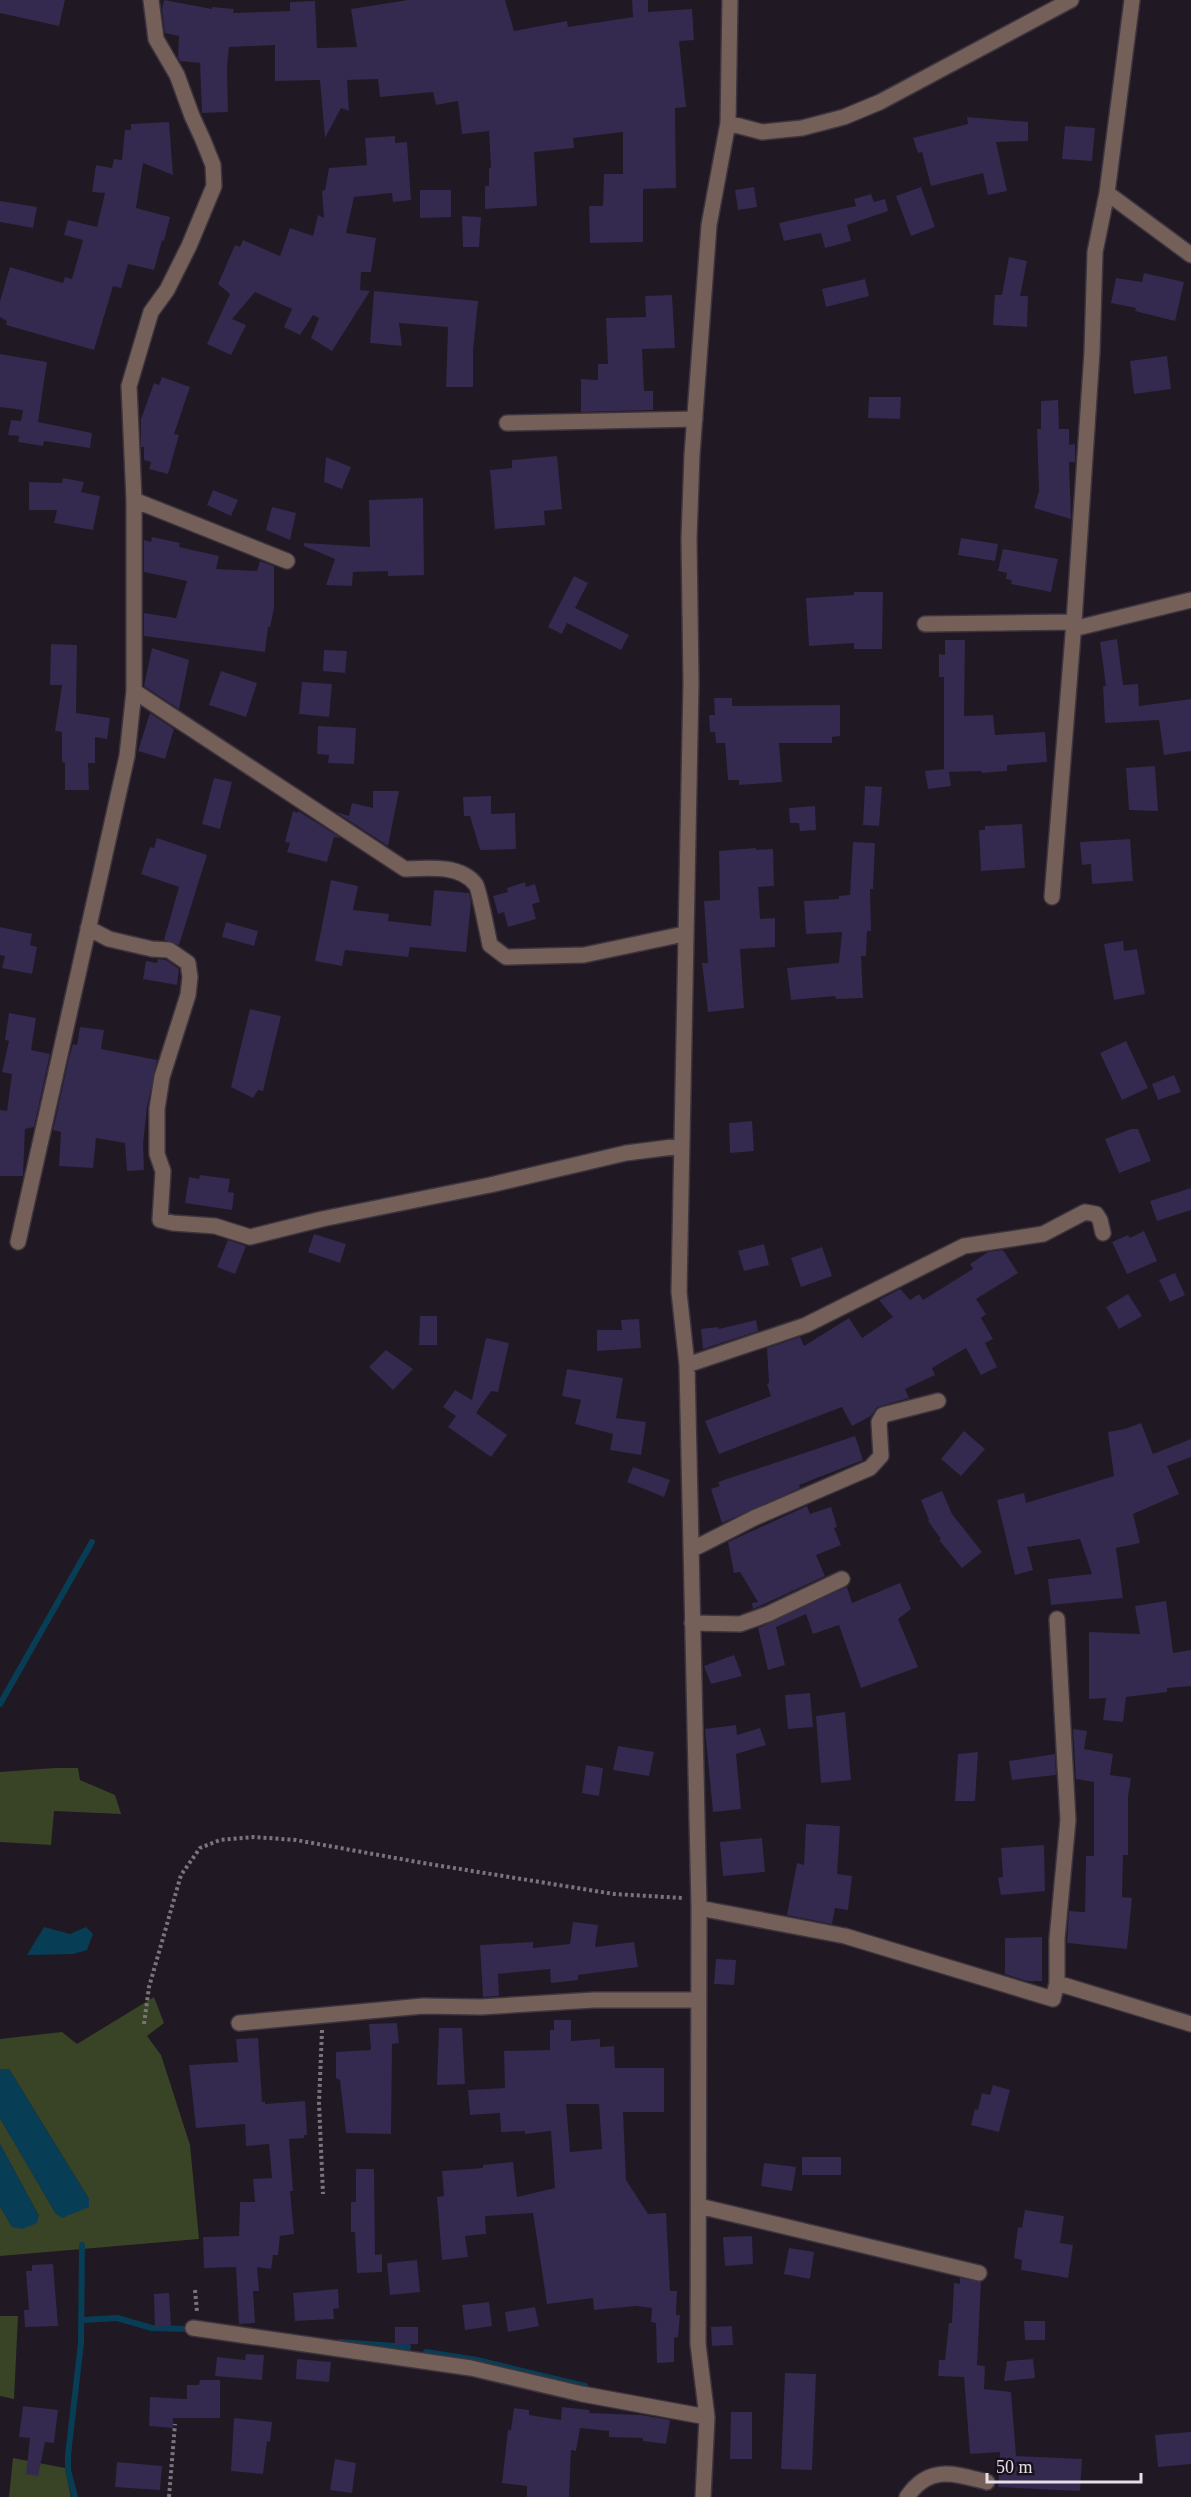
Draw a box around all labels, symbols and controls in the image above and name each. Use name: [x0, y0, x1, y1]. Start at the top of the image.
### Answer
scale bar: [987, 2446, 1142, 2484]
text: 50 m: [996, 2457, 1033, 2477]

